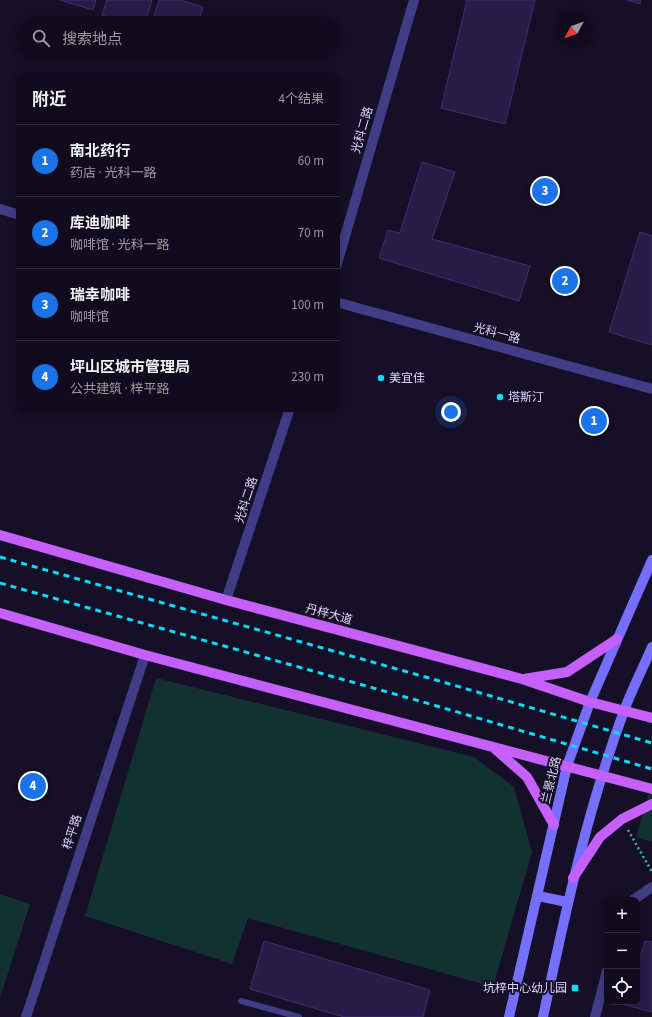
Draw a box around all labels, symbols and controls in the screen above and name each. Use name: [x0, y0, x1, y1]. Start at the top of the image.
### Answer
north arrow: [556, 12, 592, 48]
search box: [16, 16, 340, 60]
icon: search: [30, 27, 52, 49]
text: 搜索地点: [62, 29, 122, 50]
text: 附近: [32, 88, 66, 112]
text: 4个结果: [279, 90, 324, 108]
street label: 光科二路: [348, 105, 377, 156]
text: 南北药行: [70, 141, 130, 162]
text: 1: [42, 152, 48, 170]
text: 60 m: [298, 152, 324, 170]
text: 药店 · 光科一路: [70, 164, 156, 182]
pin: 3: [532, 176, 558, 206]
text: 库迪咖啡: [70, 213, 130, 234]
text: 2: [42, 224, 48, 242]
text: 70 m: [298, 224, 324, 242]
text: 咖啡馆 · 光科一路: [70, 236, 169, 254]
pin: 2: [552, 266, 578, 296]
text: 瑞幸咖啡: [70, 285, 130, 306]
text: 3: [42, 296, 48, 314]
text: 100 m: [291, 296, 324, 314]
text: 咖啡馆: [70, 308, 109, 326]
street label: 光科一路: [471, 319, 522, 348]
text: 坪山区城市管理局: [70, 357, 190, 378]
text: 4: [42, 368, 48, 386]
text: 230 m: [291, 368, 324, 386]
place label: 美宜佳: [389, 370, 425, 387]
marker: 美宜佳: [376, 373, 386, 383]
text: 公共建筑 · 梓平路: [70, 380, 169, 398]
place label: 塔斯汀: [508, 389, 544, 406]
marker: 塔斯汀: [495, 392, 505, 402]
your location: [441, 402, 461, 422]
pin: 1: [581, 406, 607, 436]
street label: 光科二路: [231, 475, 262, 526]
street label: 丹梓大道: [303, 600, 354, 629]
street label: 兰景北路: [537, 755, 566, 805]
pin: 4: [20, 771, 46, 801]
street label: 梓平路: [59, 812, 86, 852]
map controls: [604, 897, 640, 1005]
button: +: [604, 897, 640, 933]
button: −: [604, 933, 640, 969]
button: locate: [604, 969, 640, 1005]
place label: 坑梓中心幼儿园: [483, 980, 567, 997]
marker: 坑梓中心幼儿园: [570, 983, 580, 993]

